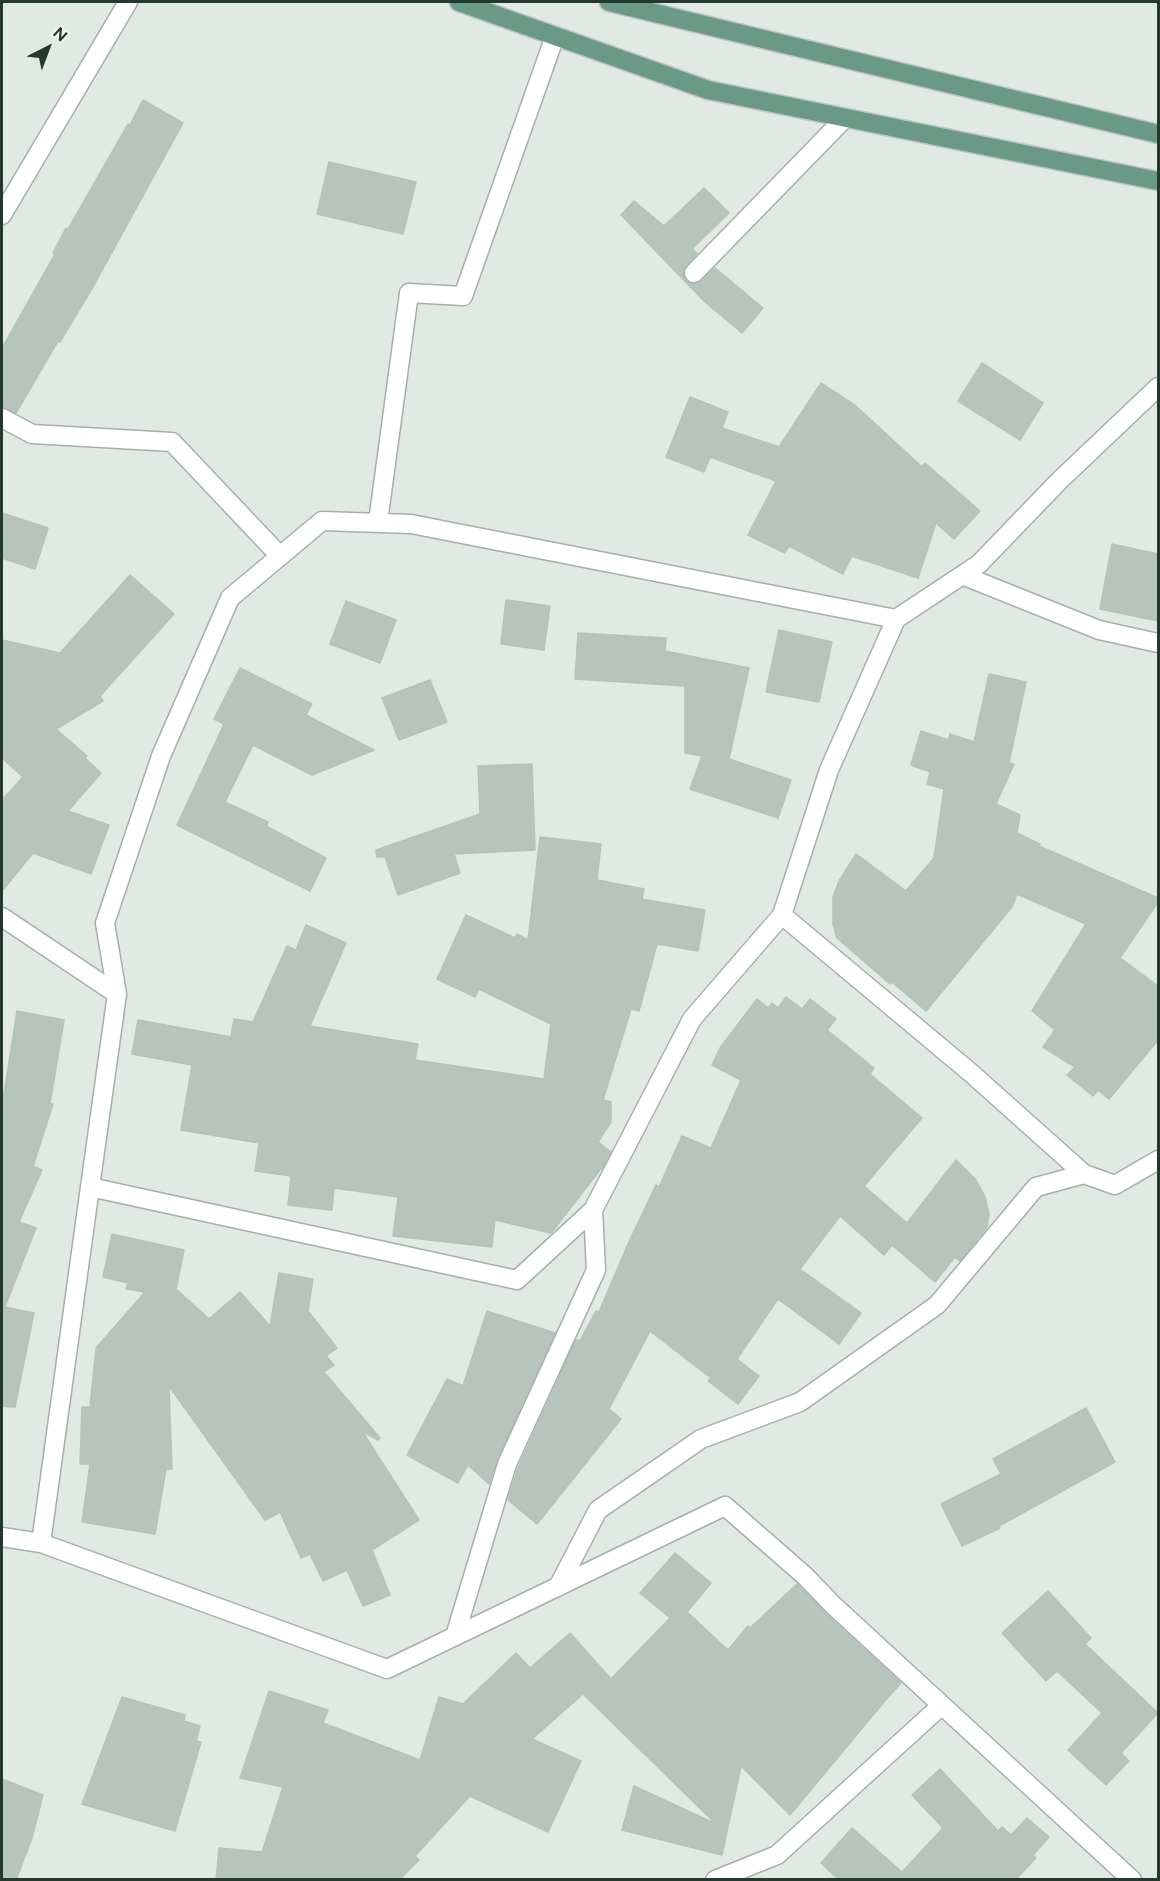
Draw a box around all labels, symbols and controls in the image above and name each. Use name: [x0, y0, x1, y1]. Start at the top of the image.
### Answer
north arrow: [18, 18, 78, 78]
text: N: [49, 23, 71, 45]

